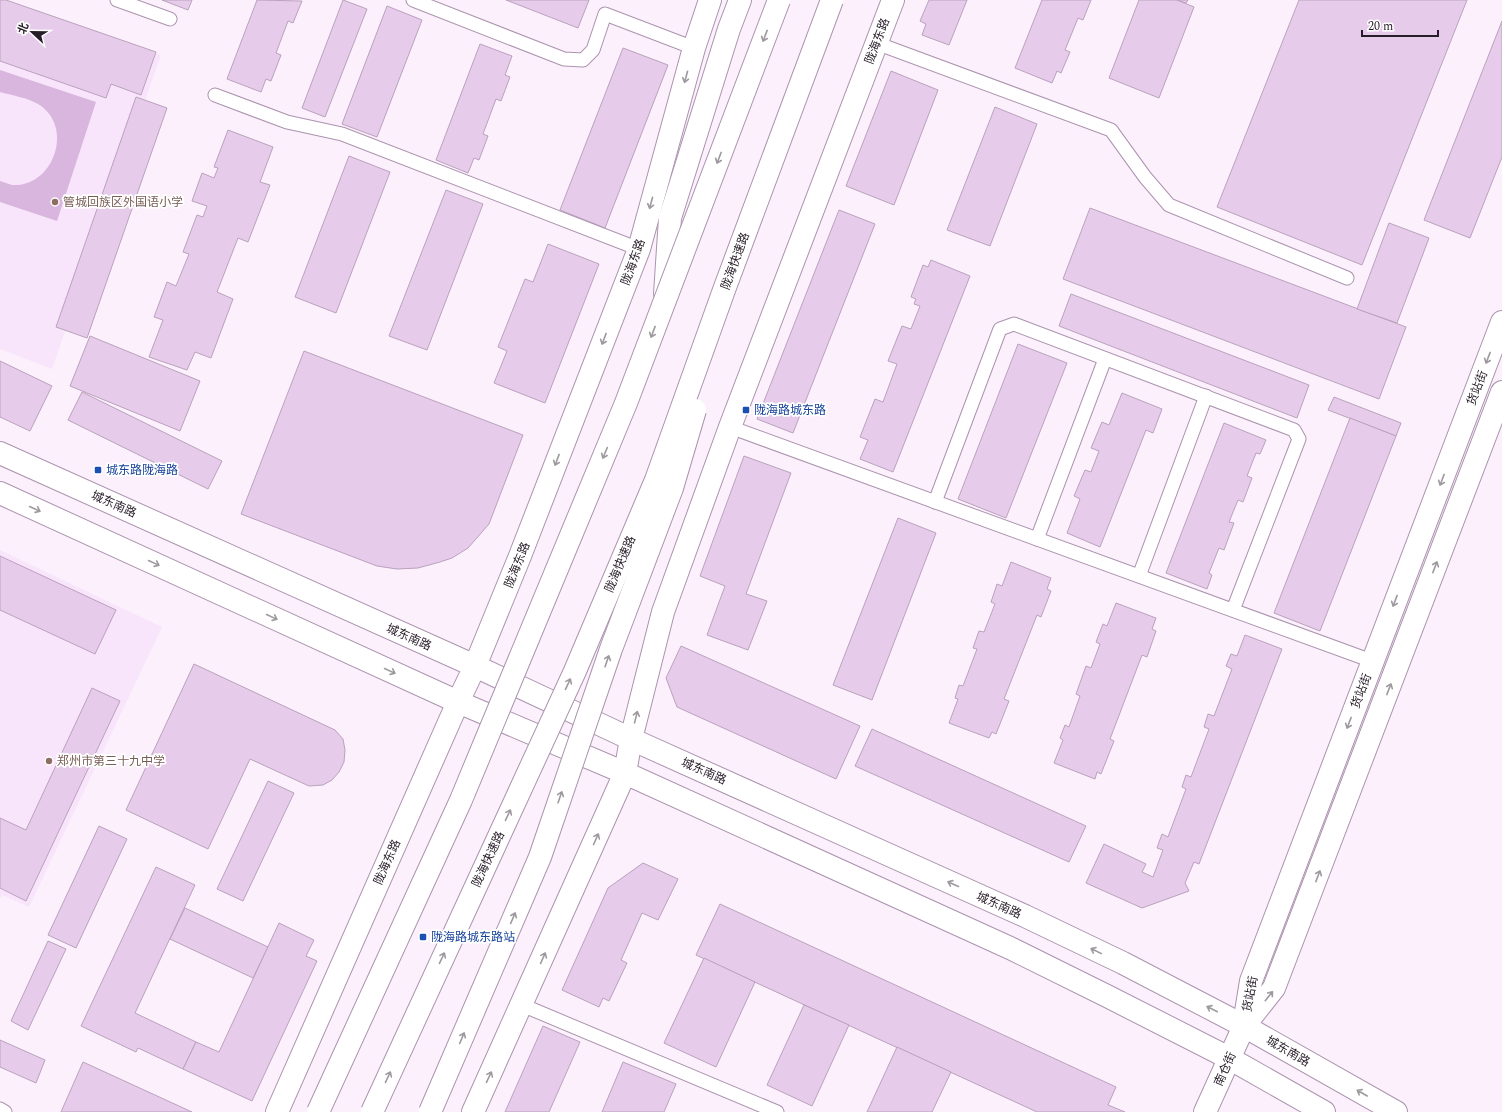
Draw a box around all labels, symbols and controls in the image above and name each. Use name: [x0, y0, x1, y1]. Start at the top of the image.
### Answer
north arrow: [12, 12, 52, 52]
scale bar: [1362, 12, 1438, 38]
street label: 陇海东路: [860, 15, 895, 67]
text: 20 m: [1368, 17, 1393, 36]
text: 北: [13, 20, 33, 37]
one-way arrow: [761, 30, 769, 42]
one-way arrow: [682, 71, 689, 84]
one-way arrow: [715, 152, 723, 164]
place label: 管城回族区外国语小学: [63, 193, 183, 212]
one-way arrow: [647, 196, 655, 209]
marker: 管城回族区外国语小学: [50, 197, 60, 207]
street label: 陇海快速路: [716, 230, 755, 293]
street label: 陇海东路: [616, 236, 651, 288]
one-way arrow: [649, 325, 657, 337]
one-way arrow: [600, 332, 608, 344]
one-way arrow: [1484, 352, 1492, 364]
street label: 货站街: [1462, 368, 1493, 408]
place label: 陇海路城东路: [754, 401, 826, 420]
marker: 陇海路城东路: [741, 405, 751, 415]
one-way arrow: [601, 446, 608, 458]
one-way arrow: [553, 453, 561, 465]
place label: 城东路陇海路: [106, 461, 178, 480]
marker: 城东路陇海路: [93, 465, 103, 475]
one-way arrow: [1437, 473, 1445, 485]
street label: 城东南路: [88, 486, 140, 523]
one-way arrow: [29, 506, 41, 513]
street label: 陇海快速路: [600, 533, 641, 596]
street label: 陇海东路: [500, 539, 535, 591]
one-way arrow: [147, 560, 159, 567]
one-way arrow: [1432, 562, 1440, 574]
one-way arrow: [1391, 595, 1399, 607]
one-way arrow: [266, 614, 278, 621]
street label: 城东南路: [383, 619, 435, 656]
one-way arrow: [604, 655, 611, 668]
one-way arrow: [384, 668, 396, 675]
street label: 货站街: [1346, 671, 1377, 711]
one-way arrow: [565, 678, 572, 690]
one-way arrow: [1385, 683, 1393, 695]
one-way arrow: [633, 711, 641, 724]
one-way arrow: [1345, 716, 1353, 728]
place label: 郑州市第三十九中学: [57, 752, 165, 771]
street label: 城东南路: [678, 753, 730, 790]
marker: 郑州市第三十九中学: [44, 756, 54, 766]
one-way arrow: [557, 791, 564, 804]
one-way arrow: [505, 809, 512, 821]
street label: 陇海快速路: [467, 828, 510, 890]
one-way arrow: [593, 834, 600, 846]
street label: 陇海东路: [369, 836, 406, 888]
one-way arrow: [1314, 870, 1322, 882]
one-way arrow: [947, 880, 959, 887]
street label: 城东南路: [973, 887, 1025, 924]
one-way arrow: [510, 913, 517, 925]
place label: 陇海路城东路站: [431, 928, 515, 947]
marker: 陇海路城东路站: [418, 932, 428, 942]
one-way arrow: [1090, 947, 1102, 954]
one-way arrow: [439, 953, 446, 965]
one-way arrow: [539, 953, 547, 965]
street label: 货站街: [1238, 975, 1263, 1014]
one-way arrow: [1264, 990, 1273, 1001]
one-way arrow: [1206, 1005, 1218, 1013]
street label: 城东南路: [1262, 1031, 1313, 1072]
one-way arrow: [458, 1032, 466, 1044]
street label: 南仓街: [1209, 1049, 1241, 1090]
one-way arrow: [385, 1071, 392, 1083]
one-way arrow: [486, 1071, 493, 1083]
one-way arrow: [1357, 1088, 1369, 1096]

